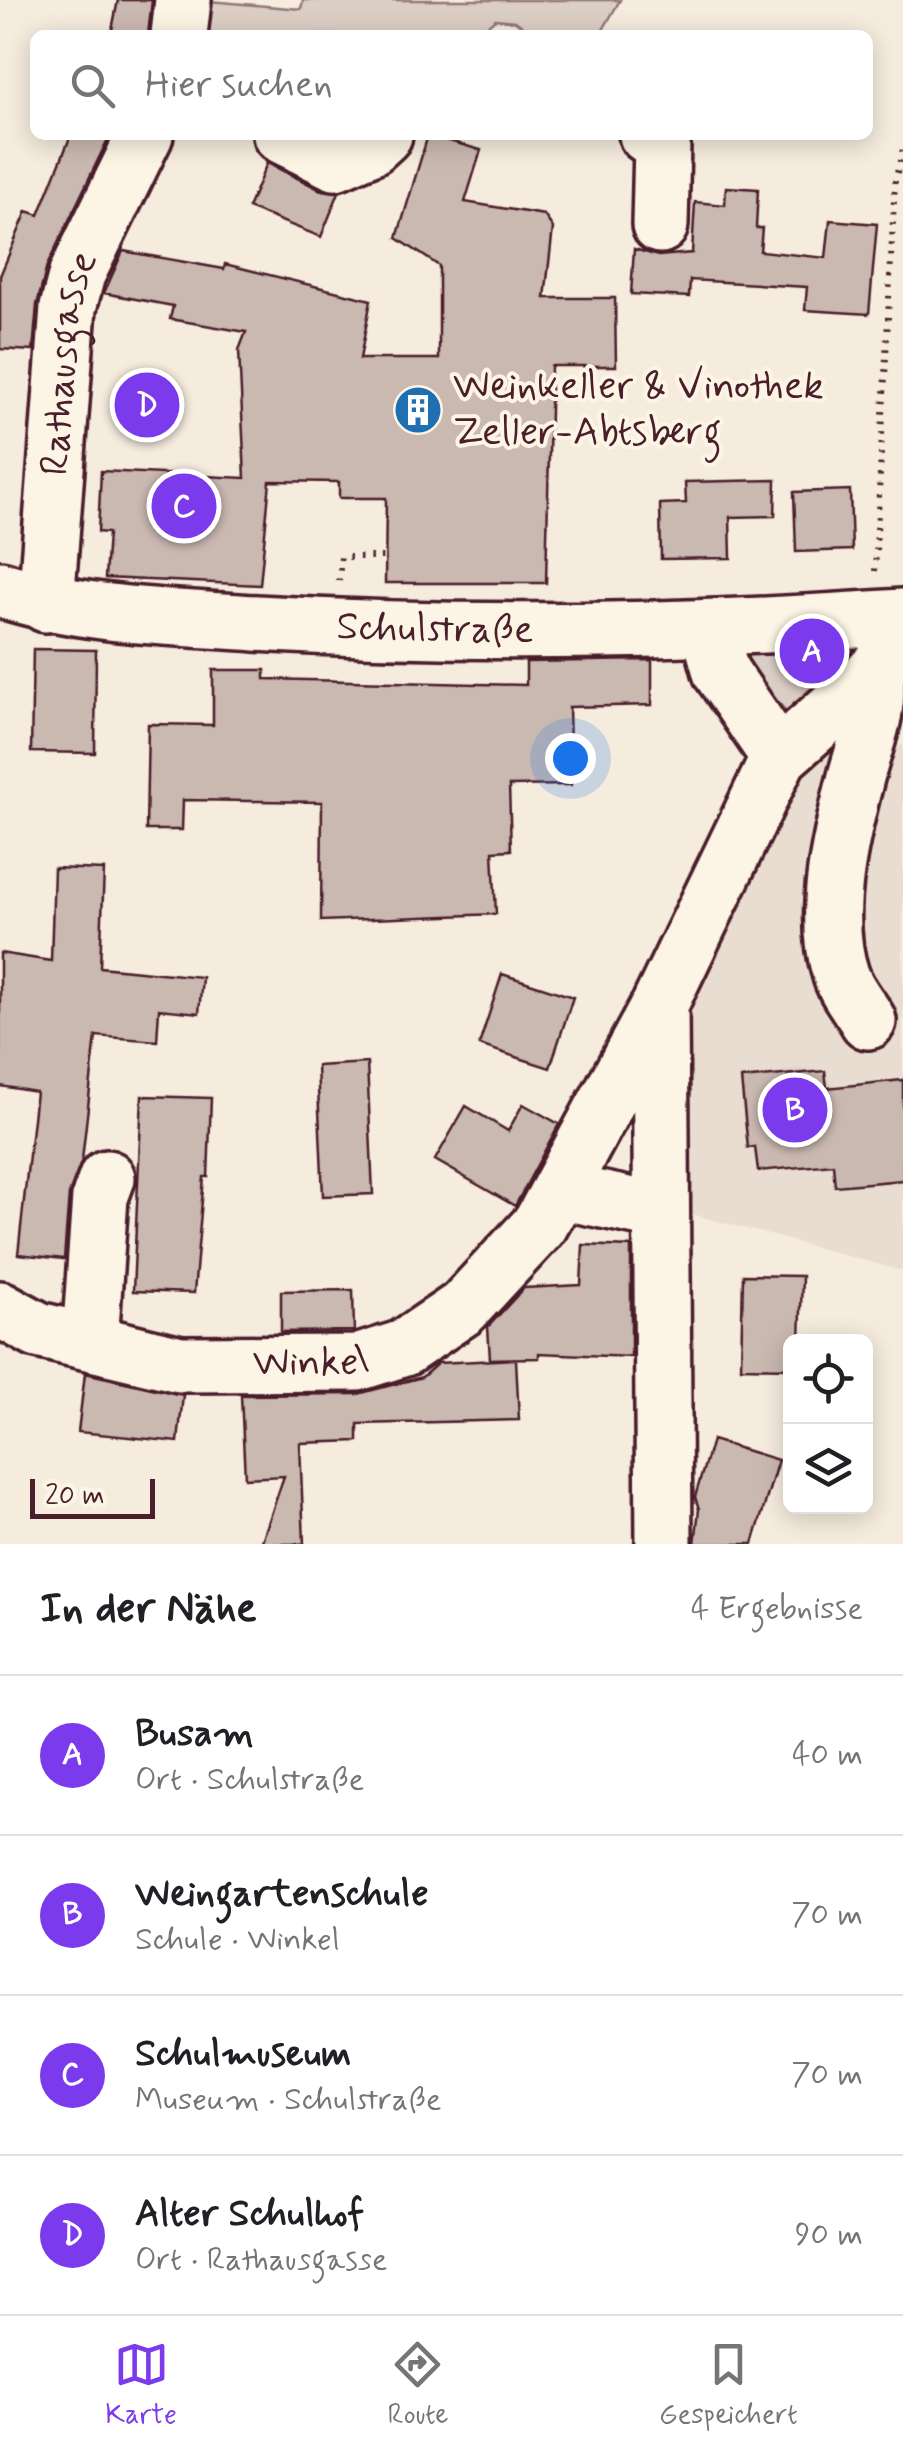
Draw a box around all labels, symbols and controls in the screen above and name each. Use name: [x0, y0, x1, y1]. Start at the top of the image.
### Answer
search box: [30, 30, 873, 140]
icon: search: [65, 58, 120, 113]
text: Hier suchen: [145, 61, 333, 110]
street label: Rathausgasse: [30, 242, 111, 477]
place label: Weinkeller & Vinothek Zeller-Abtsberg: [453, 361, 824, 463]
pin: D: [114, 368, 180, 442]
building icon: Weinkeller & Vinothek Zeller-Abtsberg: [392, 384, 444, 436]
pin: C: [152, 468, 216, 544]
street label: Schulstraße: [335, 601, 533, 657]
pin: A: [780, 614, 844, 688]
your location: [545, 733, 596, 784]
pin: B: [762, 1072, 828, 1148]
map controls: [783, 1334, 873, 1514]
button: locate: [783, 1334, 873, 1424]
street label: Winkel: [253, 1335, 376, 1390]
button: layers: [783, 1424, 873, 1514]
scale bar: [30, 1474, 155, 1518]
text: 20 m: [45, 1478, 105, 1515]
text: In der Nähe: [40, 1582, 257, 1637]
text: 4 Ergebnisse: [691, 1588, 863, 1630]
text: Busam: [135, 1710, 254, 1759]
text: A: [62, 1734, 83, 1776]
text: 40 m: [792, 1734, 863, 1776]
text: Ort · Schulstraße: [135, 1759, 364, 1801]
text: Weingartenschule: [135, 1870, 429, 1919]
text: B: [62, 1894, 83, 1936]
text: 70 m: [791, 1894, 863, 1936]
text: Schule · Winkel: [135, 1919, 340, 1961]
text: Schulmuseum: [135, 2030, 351, 2079]
text: C: [61, 2054, 84, 2096]
text: 70 m: [791, 2054, 863, 2096]
text: Museum · Schulstraße: [135, 2079, 442, 2121]
text: Alter Schulhof: [135, 2190, 364, 2239]
text: D: [61, 2214, 84, 2256]
text: 90 m: [795, 2214, 863, 2256]
text: Ort · Rathausgasse: [135, 2239, 388, 2281]
tab: Karte: [105, 2337, 177, 2434]
tab: Route: [387, 2337, 448, 2434]
tab: Gespeichert: [659, 2337, 798, 2434]

